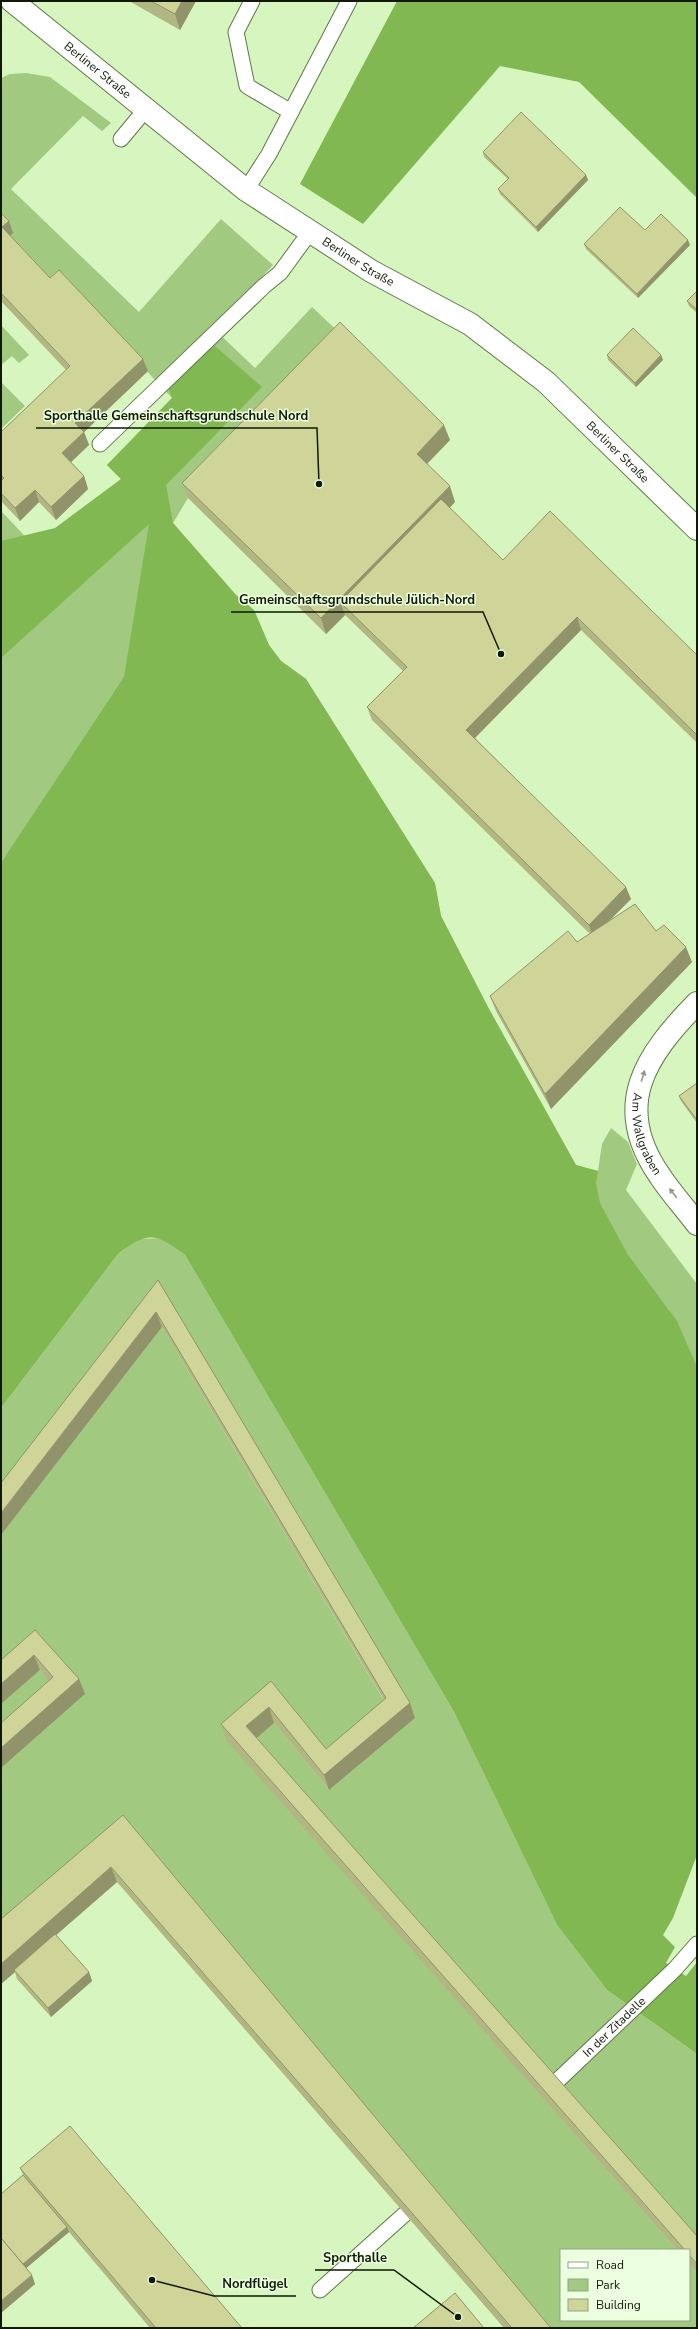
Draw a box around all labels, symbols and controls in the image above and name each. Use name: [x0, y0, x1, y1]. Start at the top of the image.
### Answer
street label: Berliner Straße: [61, 38, 134, 102]
street label: Berliner Straße: [319, 233, 397, 290]
callout: Sporthalle Gemeinschaftsgrundschule Nord: [36, 403, 317, 428]
text: Sporthalle Gemeinschaftsgrundschule Nord: [44, 407, 308, 425]
street label: Berliner Straße: [583, 418, 653, 486]
callout: Gemeinschaftsgrundschule Jülich-Nord: [231, 587, 483, 612]
text: Gemeinschaftsgrundschule Jülich-Nord: [239, 591, 475, 609]
one-way arrow: [640, 1070, 646, 1082]
street label: Am Wallgraben: [628, 1092, 665, 1178]
one-way arrow: [669, 1188, 677, 1199]
street label: In der Zitadelle: [579, 1993, 649, 2061]
callout: Sporthalle: [315, 2245, 394, 2270]
text: Sporthalle: [323, 2249, 387, 2267]
legend: [560, 2249, 690, 2321]
text: Road: [596, 2257, 624, 2273]
callout: Nordflügel: [214, 2271, 296, 2296]
text: Nordflügel: [222, 2275, 289, 2293]
text: Park: [596, 2277, 621, 2293]
text: Building: [596, 2297, 641, 2313]

